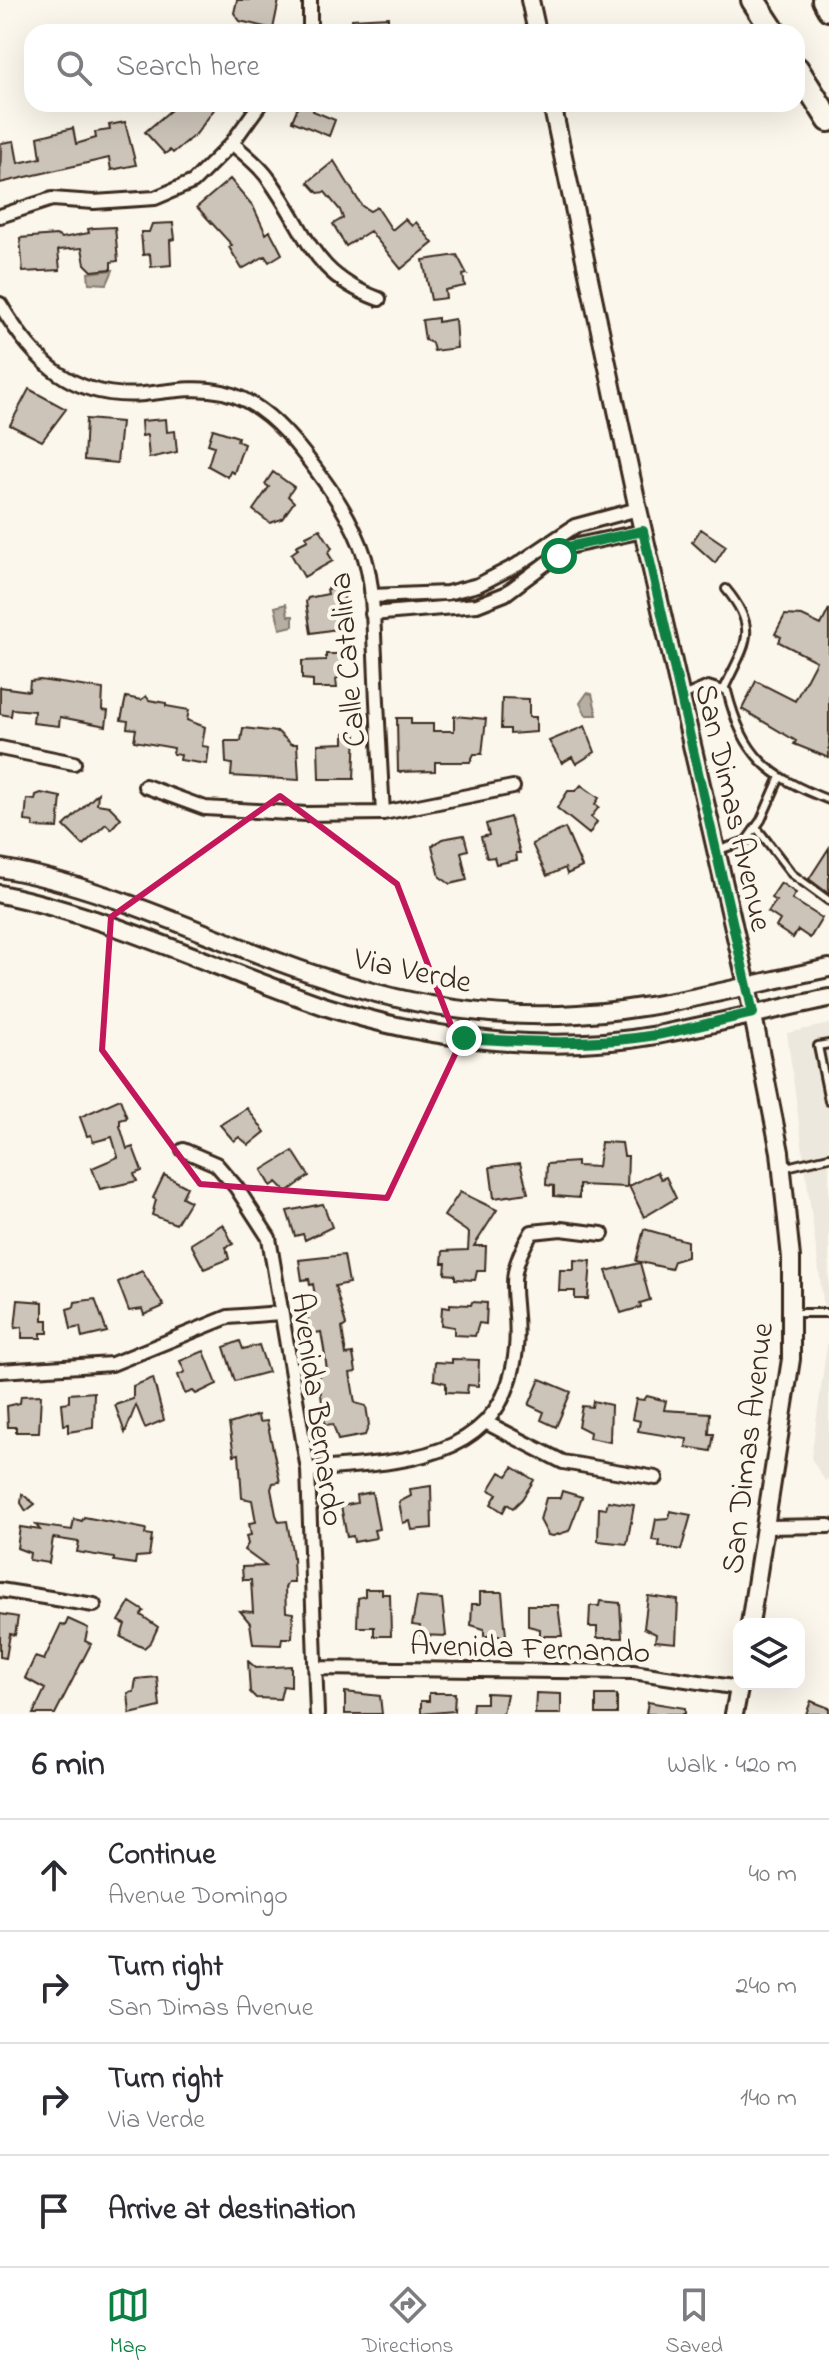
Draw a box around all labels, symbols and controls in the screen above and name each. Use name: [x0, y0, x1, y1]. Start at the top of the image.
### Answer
search box: [24, 24, 805, 112]
icon: search: [52, 46, 96, 90]
text: Search here: [116, 46, 260, 90]
route start: [541, 538, 577, 574]
street label: Calle Catalina: [318, 570, 381, 749]
street label: San Dimas Avenue: [680, 679, 783, 937]
street label: Via Verde: [348, 937, 476, 1008]
route end: [446, 1020, 482, 1056]
street label: Avenida Bernardo: [276, 1290, 355, 1529]
street label: San Dimas Avenue: [711, 1319, 788, 1577]
map controls: [733, 1618, 805, 1690]
button: layers: [733, 1618, 805, 1690]
street label: Avenida Fernando: [409, 1623, 651, 1678]
text: 6 min: [32, 1741, 105, 1791]
text: Walk · 420 m: [667, 1747, 797, 1785]
text: Continue: [108, 1834, 216, 1878]
icon: ahead: [32, 1853, 76, 1897]
text: 40 m: [748, 1856, 797, 1894]
text: Avenue Domingo: [108, 1878, 288, 1916]
text: Turn right: [108, 1946, 223, 1990]
icon: right: [32, 1965, 76, 2009]
text: 240 m: [735, 1968, 797, 2006]
text: San Dimas Avenue: [108, 1990, 314, 2028]
text: Turn right: [108, 2058, 223, 2102]
icon: right: [32, 2077, 76, 2121]
text: 140 m: [740, 2080, 797, 2118]
text: Via Verde: [108, 2102, 205, 2140]
icon: arrive: [32, 2189, 76, 2233]
text: Arrive at destination: [108, 2189, 356, 2233]
tab: Map: [106, 2283, 150, 2363]
tab: Directions: [362, 2283, 453, 2363]
tab: Saved: [666, 2283, 723, 2363]

